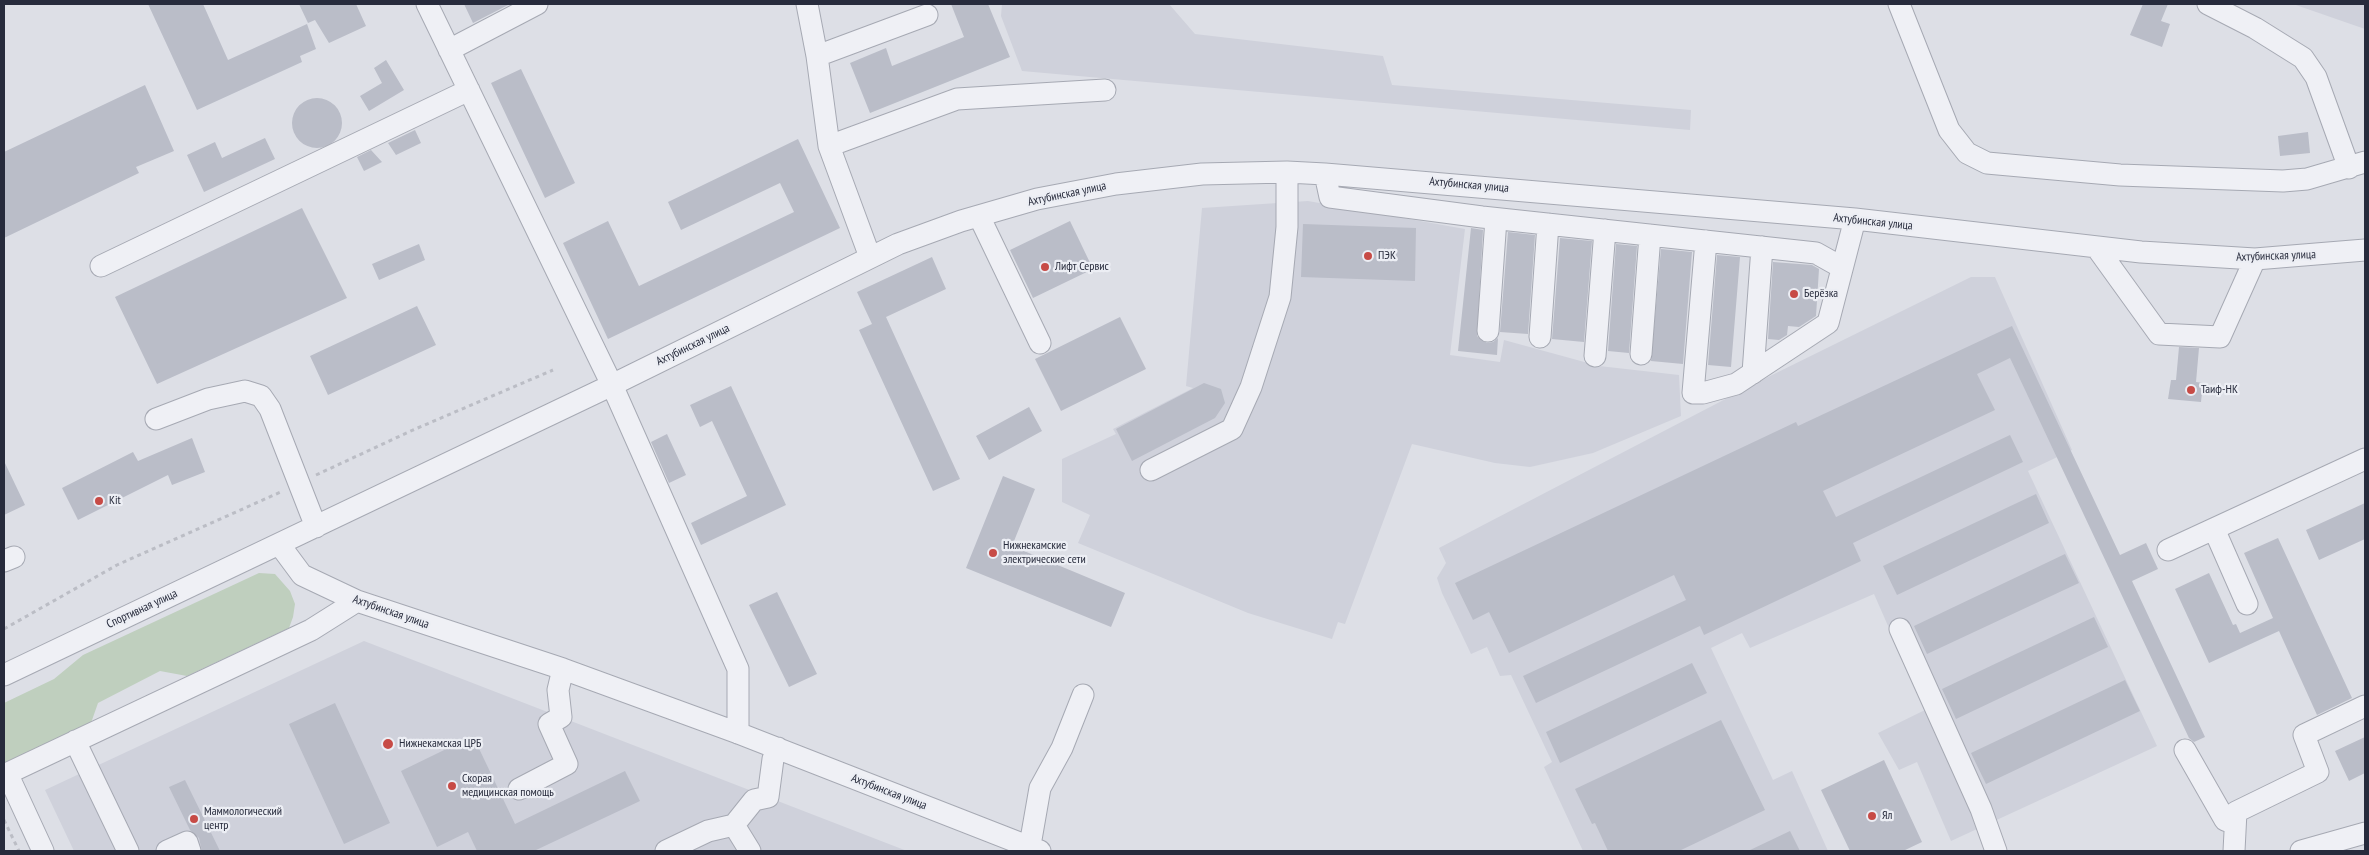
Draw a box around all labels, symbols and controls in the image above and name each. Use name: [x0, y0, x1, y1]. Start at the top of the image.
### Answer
street label: Ахтубинская улица: [1429, 174, 1509, 196]
street label: Ахтубинская улица: [1026, 179, 1108, 209]
street label: Ахтубинская улица: [1833, 211, 1913, 233]
street label: Ахтубинская улица: [2236, 247, 2316, 265]
place label: ПЭК: [1378, 249, 1396, 263]
marker: ПЭК: [1362, 250, 1374, 262]
place label: Лифт Сервис: [1055, 260, 1109, 274]
marker: Лифт Сервис: [1039, 261, 1051, 273]
place label: Берёзка: [1804, 287, 1838, 301]
marker: Берёзка: [1788, 288, 1800, 300]
street label: Ахтубинская улица: [654, 321, 732, 369]
place label: Таиф-НК: [2201, 383, 2238, 397]
marker: Таиф-НК: [2185, 384, 2197, 396]
place label: Kit: [109, 494, 121, 508]
marker: Kit: [93, 495, 105, 507]
place label: Нижнекамские электрические сети: [1003, 539, 1086, 567]
marker: Нижнекамские электрические сети: [987, 547, 999, 559]
street label: Спортивная улица: [104, 586, 180, 632]
street label: Ахтубинская улица: [351, 592, 431, 632]
marker: Нижнекамская ЦРБ: [381, 737, 395, 751]
place label: Нижнекамская ЦРБ: [399, 737, 481, 751]
street label: Ахтубинская улица: [849, 771, 929, 813]
place label: Скорая медицинская помощь: [462, 772, 554, 800]
marker: Скорая медицинская помощь: [446, 780, 458, 792]
place label: Маммологический центр: [204, 805, 282, 833]
place label: Ял: [1882, 809, 1892, 823]
marker: Ял: [1866, 810, 1878, 822]
marker: Маммологический центр: [188, 813, 200, 825]

